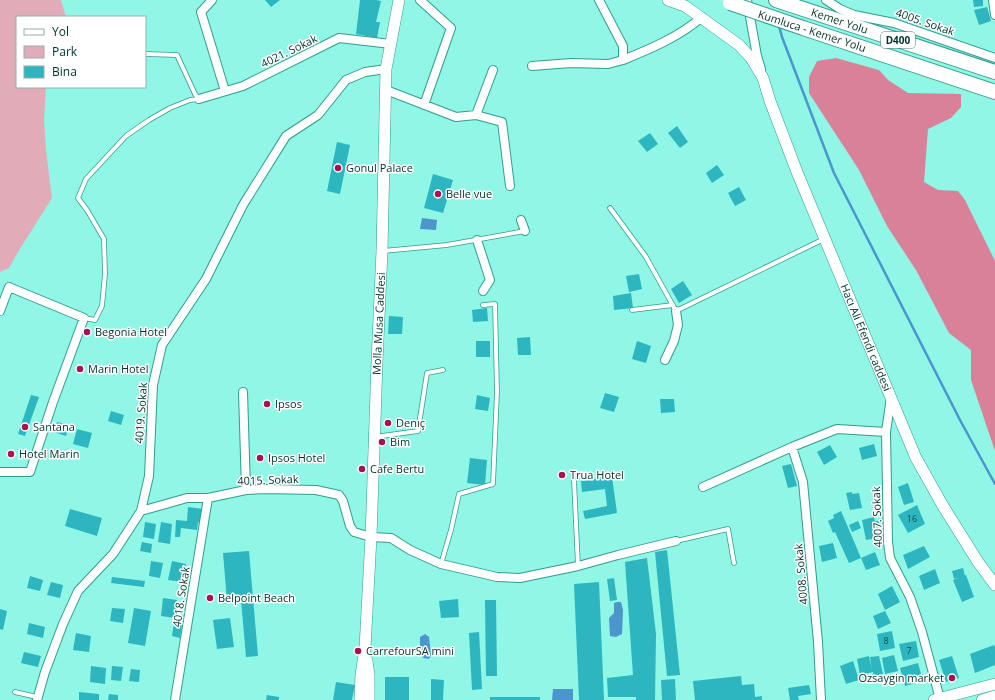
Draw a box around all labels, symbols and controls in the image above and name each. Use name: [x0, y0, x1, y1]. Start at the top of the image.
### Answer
street label: Kemer Yolu: [809, 4, 870, 37]
street label: 4005. Sokak: [894, 4, 957, 39]
street label: Kumluca - Kemer Yolu: [756, 6, 868, 55]
legend: [16, 16, 146, 88]
text: Yol: [52, 23, 69, 40]
street label: 4021. Sokak: [258, 30, 320, 71]
road number: D400: [881, 32, 915, 48]
text: Park: [52, 43, 78, 60]
text: Bina: [52, 63, 77, 80]
place label: Gonul Palace: [346, 160, 413, 175]
marker: Gonul Palace: [333, 163, 343, 173]
place label: Belle vue: [446, 186, 492, 201]
marker: Belle vue: [433, 189, 443, 199]
street label: Molla Musa Caddesi: [369, 272, 388, 375]
street label: Hacı Ali Efendi caddesi: [837, 282, 895, 393]
place label: Begonia Hotel: [95, 324, 167, 339]
marker: Begonia Hotel: [82, 327, 92, 337]
place label: Marin Hotel: [88, 361, 148, 376]
marker: Marin Hotel: [75, 364, 85, 374]
street label: 4019. Sokak: [131, 382, 150, 444]
place label: Ipsos: [275, 396, 302, 411]
marker: Ipsos: [262, 399, 272, 409]
place label: Denıç: [396, 415, 425, 430]
marker: Denıç: [383, 418, 393, 428]
place label: Santana: [33, 419, 75, 434]
marker: Santana: [20, 422, 30, 432]
place label: Bim: [390, 434, 410, 449]
marker: Bim: [377, 437, 387, 447]
place label: Hotel Marin: [19, 446, 79, 461]
marker: Hotel Marin: [6, 449, 16, 459]
place label: Ipsos Hotel: [268, 450, 325, 465]
marker: Ipsos Hotel: [255, 453, 265, 463]
place label: Cafe Bertu: [370, 461, 424, 476]
marker: Cafe Bertu: [357, 464, 367, 474]
place label: Trua Hotel: [570, 467, 624, 482]
marker: Trua Hotel: [557, 470, 567, 480]
street label: 4015. Sokak: [237, 471, 299, 488]
street label: 4007. Sokak: [868, 486, 885, 548]
house number: 16: [907, 512, 917, 525]
street label: 4008. Sokak: [790, 543, 811, 605]
street label: 4018. Sokak: [168, 565, 193, 628]
place label: Belpoint Beach: [218, 590, 295, 605]
marker: Belpoint Beach: [205, 593, 215, 603]
house number: 8: [883, 634, 889, 647]
place label: CarrefourSA mini: [366, 643, 454, 658]
house number: 7: [906, 644, 912, 657]
marker: CarrefourSA mini: [353, 646, 363, 656]
place label: Ozsaygin market: [858, 670, 944, 685]
marker: Ozsaygin market: [947, 673, 957, 683]

